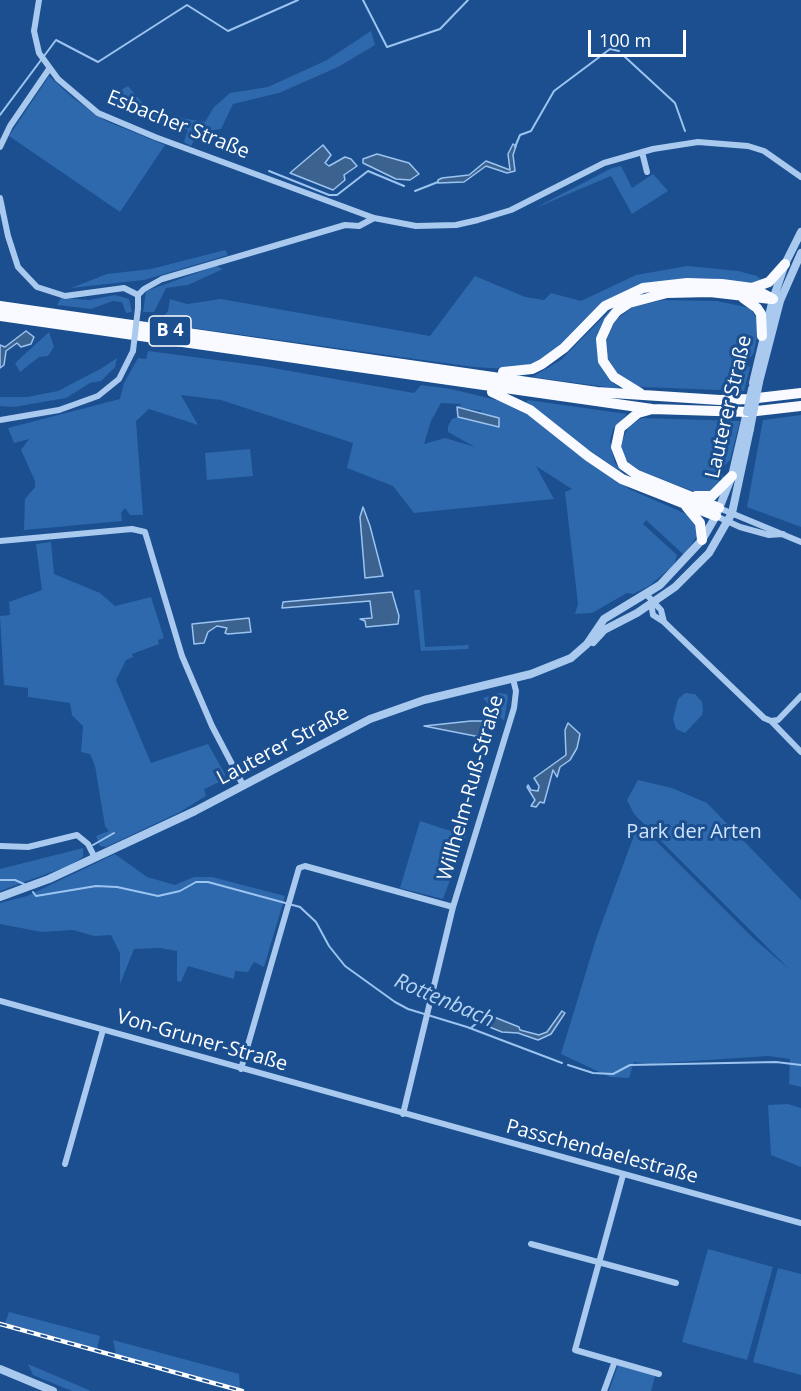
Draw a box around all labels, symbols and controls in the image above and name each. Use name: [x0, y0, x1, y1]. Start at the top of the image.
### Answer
scale bar: [591, 18, 688, 56]
text: 100 m: [599, 28, 651, 52]
street label: Esbacher Straße: [103, 85, 253, 165]
road number: B 4: [149, 316, 191, 346]
street label: Lauterer Straße: [701, 333, 757, 481]
street label: Willhelm-Ruß-Straße: [433, 693, 509, 883]
street label: Lauterer Straße: [213, 701, 353, 791]
park label: Park der Arten: [626, 820, 762, 844]
water label: Rottenbach: [390, 969, 498, 1033]
street label: Von-Gruner-Straße: [114, 1005, 290, 1077]
street label: Passchendaelestraße: [503, 1115, 701, 1189]

